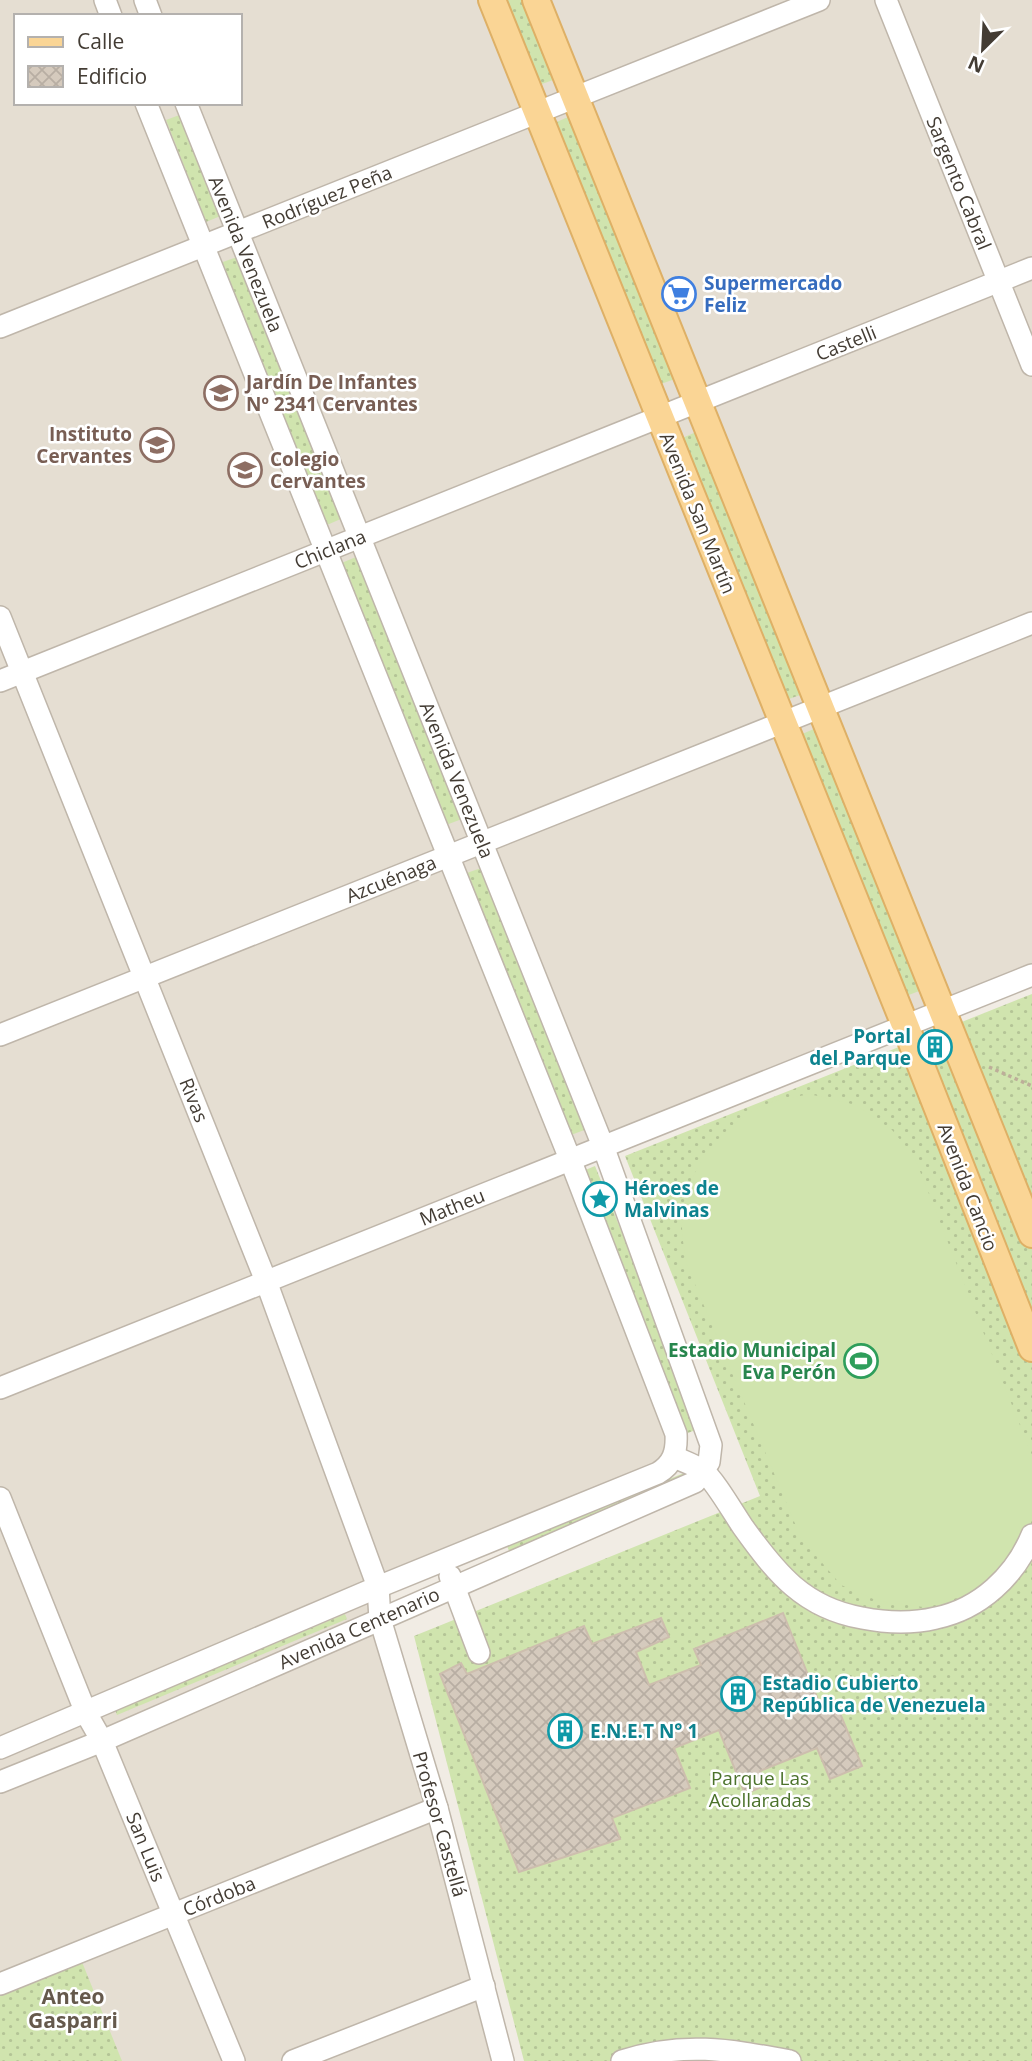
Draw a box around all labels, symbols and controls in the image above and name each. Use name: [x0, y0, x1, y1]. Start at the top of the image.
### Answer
legend: [14, 14, 242, 105]
north arrow: [948, 14, 1018, 84]
text: Calle: [77, 27, 124, 55]
text: N: [964, 50, 988, 80]
text: Edificio: [77, 62, 147, 90]
street label: Sargento Cabral: [920, 112, 998, 254]
street label: Rodríguez Peña: [258, 159, 396, 235]
street label: Avenida Venezuela: [203, 172, 289, 336]
place label: Supermercado Feliz: [704, 270, 842, 318]
supermarket icon: Supermercado Feliz: [660, 275, 698, 313]
street label: Castelli: [812, 319, 880, 367]
place label: Jardín De Infantes Nº 2341 Cervantes: [244, 369, 418, 417]
school or university icon: Jardín De Infantes Nº 2341 Cervantes: [202, 374, 240, 412]
place label: Instituto Cervantes: [36, 421, 132, 469]
school or university icon: Instituto Cervantes: [138, 426, 176, 464]
street label: Avenida San Martín: [654, 428, 742, 598]
place label: Colegio Cervantes: [270, 446, 366, 494]
school or university icon: Colegio Cervantes: [226, 451, 264, 489]
street label: Chiclana: [290, 523, 370, 575]
street label: Avenida Venezuela: [414, 698, 500, 862]
street label: Azcuénaga: [342, 849, 440, 909]
place label: Portal del Parque: [809, 1023, 911, 1071]
building icon: Portal del Parque: [916, 1028, 954, 1066]
street label: Rivas: [173, 1074, 215, 1126]
street label: Avenida Cancio: [932, 1119, 1004, 1255]
place label: Héroes de Malvinas: [624, 1175, 719, 1223]
place icon: Héroes de Malvinas: [581, 1180, 619, 1218]
street label: Matheu: [415, 1182, 489, 1232]
place label: Estadio Municipal Eva Perón: [668, 1337, 836, 1385]
sports icon: Estadio Municipal Eva Perón: [842, 1342, 880, 1380]
street label: Avenida Centenario: [274, 1581, 444, 1675]
place label: Estadio Cubierto República de Venezuela: [762, 1670, 986, 1718]
building icon: Estadio Cubierto República de Venezuela: [719, 1675, 757, 1713]
building icon: E.N.E.T N° 1: [546, 1712, 584, 1750]
place label: E.N.E.T N° 1: [590, 1718, 698, 1744]
street label: Profesor Castellá: [407, 1748, 473, 1900]
park label: Parque Las Acollaradas: [709, 1765, 811, 1813]
street label: San Luis: [120, 1808, 172, 1886]
street label: Córdoba: [179, 1870, 259, 1922]
district label: Anteo Gasparri: [28, 1982, 118, 2034]

